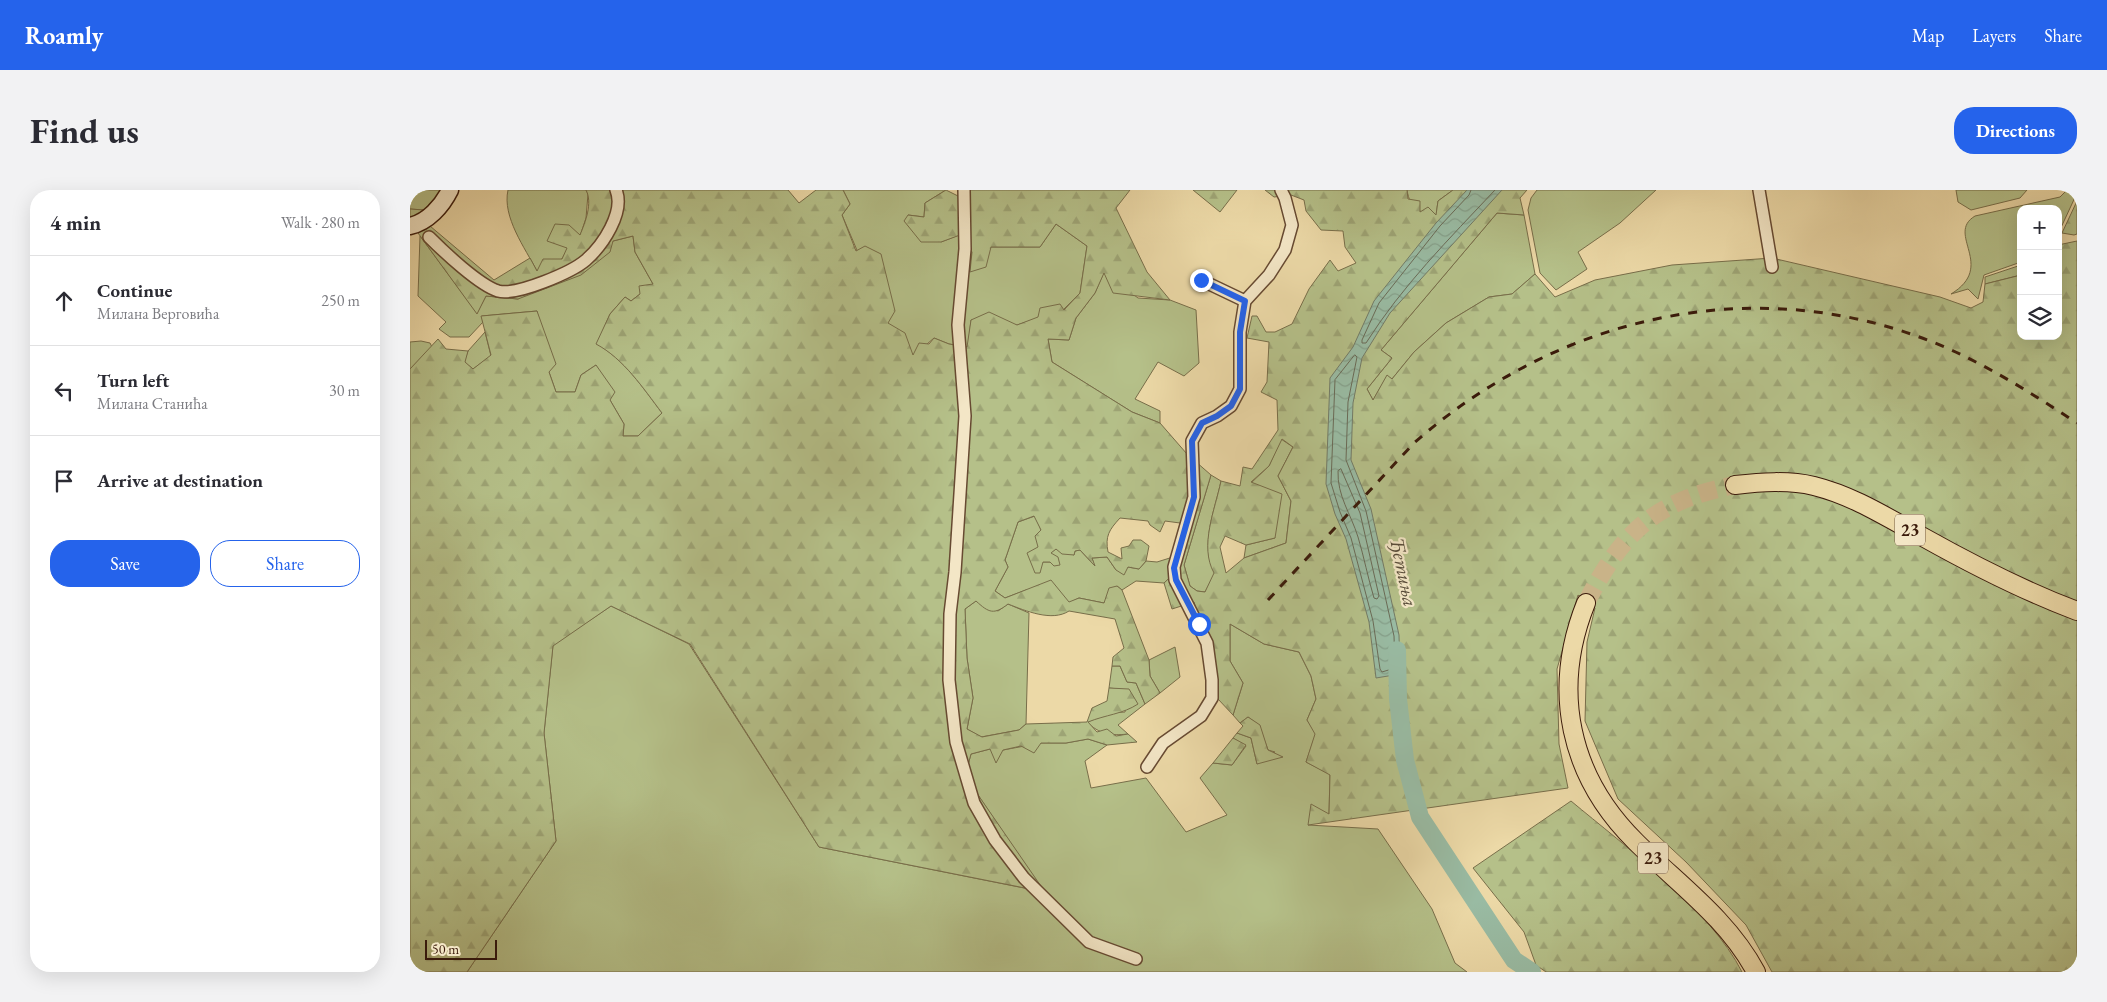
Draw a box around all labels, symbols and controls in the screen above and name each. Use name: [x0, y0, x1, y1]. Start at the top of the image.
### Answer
text: Roamly: [25, 20, 103, 51]
text: Map: [1912, 24, 1944, 47]
text: Layers: [1972, 24, 2016, 47]
text: Share: [2044, 24, 2082, 47]
button: Directions: [1954, 107, 2077, 154]
text: Find us: [30, 108, 139, 153]
map controls: [2017, 205, 2062, 340]
button: +: [2017, 205, 2062, 250]
text: 4 min: [50, 209, 101, 236]
text: Walk · 280 m: [281, 212, 360, 233]
button: −: [2017, 250, 2062, 295]
route end: [1190, 269, 1213, 292]
text: Continue: [97, 278, 172, 303]
icon: ahead: [50, 287, 78, 315]
text: 250 m: [321, 290, 360, 311]
button: layers: [2017, 295, 2062, 340]
text: Милана Верговића: [97, 303, 219, 324]
text: Turn left: [97, 368, 169, 393]
icon: left: [50, 377, 78, 405]
text: 30 m: [329, 380, 360, 401]
text: Милана Станића: [97, 393, 208, 414]
icon: arrive: [50, 467, 78, 495]
text: Arrive at destination: [97, 468, 263, 493]
road number: 23: [1895, 514, 1925, 546]
water label: Ђетиња: [1384, 535, 1424, 609]
button: Save: [50, 540, 200, 587]
button: Share: [210, 540, 360, 587]
route start: [1188, 613, 1211, 636]
road number: 23: [1638, 842, 1668, 874]
scale bar: [425, 937, 498, 960]
text: 50 m: [432, 940, 459, 958]

